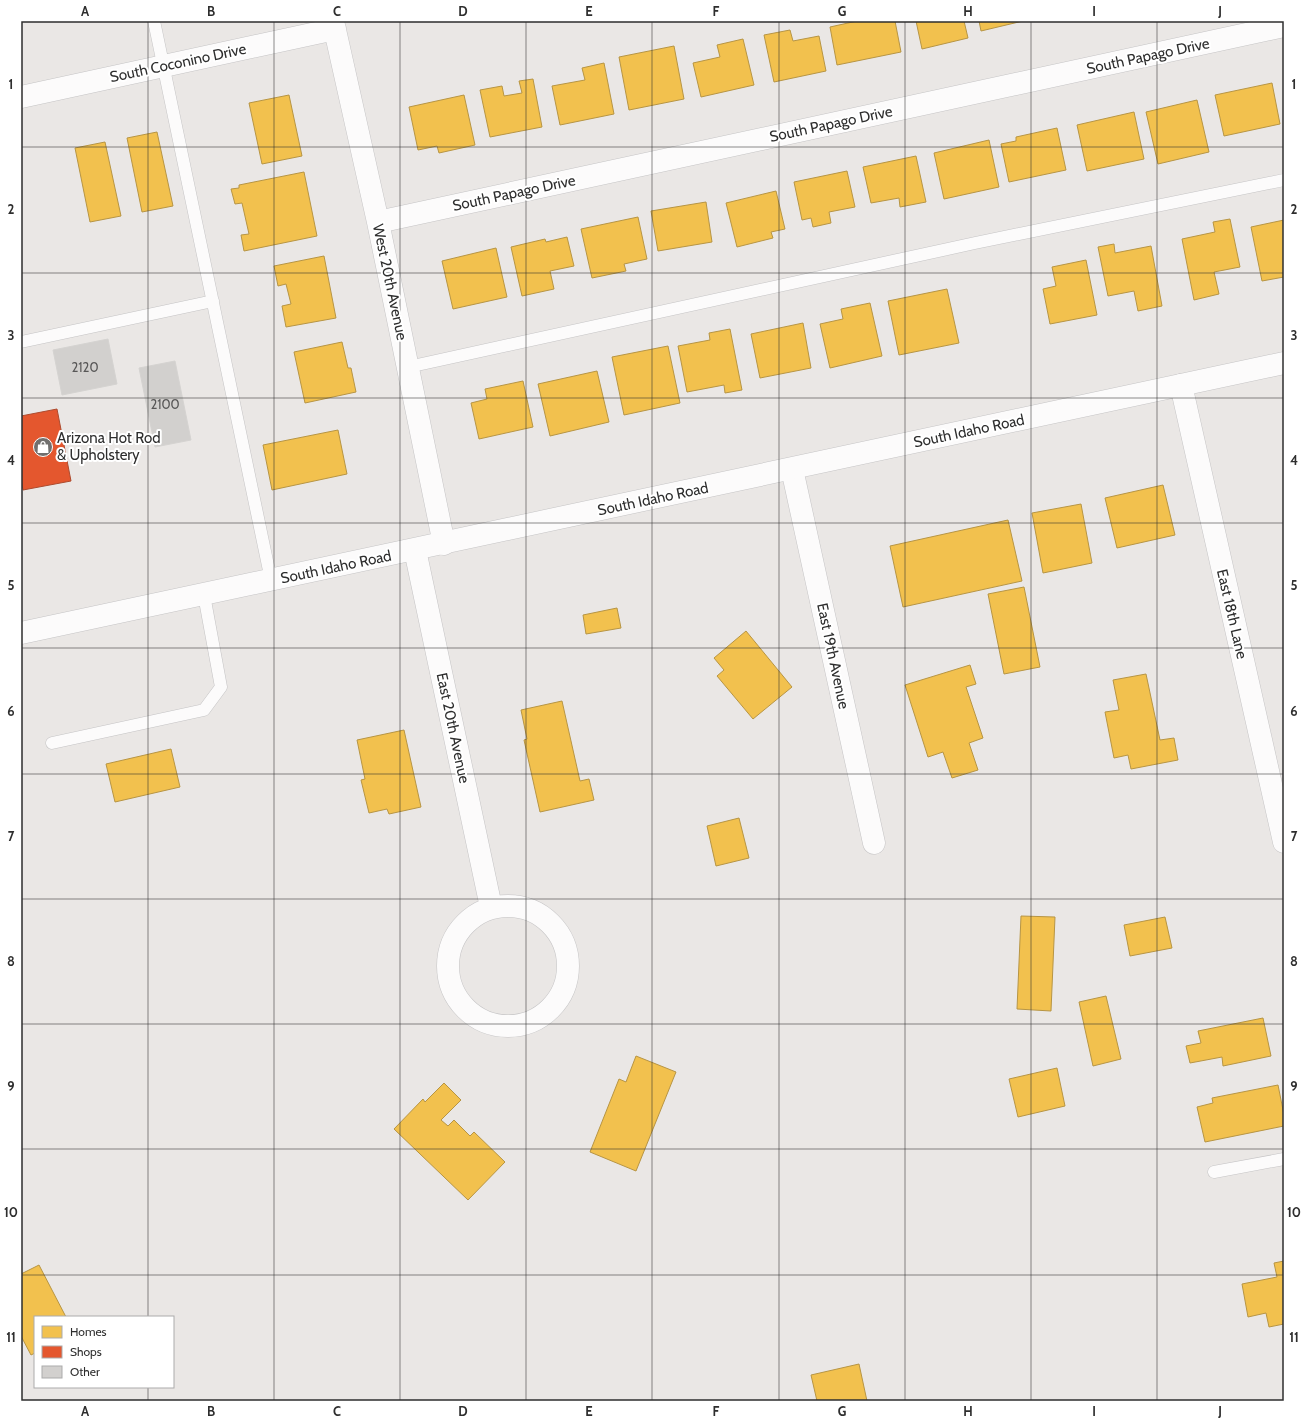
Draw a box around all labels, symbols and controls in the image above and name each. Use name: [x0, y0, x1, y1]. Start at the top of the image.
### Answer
text: A: [81, 3, 90, 19]
text: B: [207, 3, 215, 19]
text: C: [333, 3, 341, 19]
text: D: [458, 3, 468, 19]
text: E: [585, 3, 593, 19]
text: F: [713, 3, 720, 19]
text: G: [838, 3, 847, 19]
text: H: [963, 3, 973, 19]
text: I: [1092, 3, 1096, 19]
text: J: [1217, 3, 1222, 19]
street label: South Papago Drive: [1085, 34, 1211, 78]
street label: South Coconino Drive: [108, 40, 248, 86]
text: 1: [9, 76, 13, 92]
text: 1: [1292, 76, 1296, 92]
street label: South Papago Drive: [768, 102, 894, 146]
street label: South Papago Drive: [451, 171, 577, 215]
text: 2: [8, 201, 15, 217]
text: 2: [1291, 201, 1298, 217]
street label: West 20th Avenue: [369, 222, 411, 342]
text: 3: [7, 327, 15, 343]
text: 3: [1290, 327, 1298, 343]
house number: 2120: [72, 359, 98, 375]
house number: 2100: [150, 396, 180, 412]
street label: South Idaho Road: [912, 410, 1026, 452]
place label: Arizona Hot Rod & Upholstery: [57, 429, 161, 464]
shop icon: Arizona Hot Rod & Upholstery: [32, 436, 54, 458]
text: 4: [7, 452, 15, 468]
text: 4: [1290, 452, 1298, 468]
street label: South Idaho Road: [596, 478, 710, 520]
street label: South Idaho Road: [279, 546, 393, 588]
street label: East 18th Lane: [1213, 567, 1251, 661]
text: 5: [8, 577, 15, 593]
text: 5: [1291, 577, 1298, 593]
street label: East 19th Avenue: [813, 601, 853, 711]
street label: East 20th Avenue: [432, 671, 474, 785]
text: 6: [7, 703, 15, 719]
text: 6: [1290, 703, 1298, 719]
text: 7: [8, 828, 15, 844]
text: 7: [1291, 828, 1298, 844]
text: 8: [7, 953, 15, 969]
text: 8: [1290, 953, 1298, 969]
text: 9: [7, 1078, 15, 1094]
text: 9: [1290, 1078, 1298, 1094]
text: 10: [4, 1204, 18, 1220]
text: 10: [1287, 1204, 1301, 1220]
legend: [34, 1316, 174, 1388]
text: Homes: [70, 1324, 107, 1339]
text: 11: [6, 1329, 16, 1345]
text: 11: [1289, 1329, 1299, 1345]
text: Shops: [70, 1344, 102, 1359]
text: Other: [70, 1364, 100, 1379]
text: A: [81, 1403, 90, 1419]
text: B: [207, 1403, 215, 1419]
text: C: [333, 1403, 341, 1419]
text: D: [458, 1403, 468, 1419]
text: E: [585, 1403, 593, 1419]
text: F: [713, 1403, 720, 1419]
text: G: [838, 1403, 847, 1419]
text: H: [963, 1403, 973, 1419]
text: I: [1092, 1403, 1096, 1419]
text: J: [1217, 1403, 1222, 1419]

